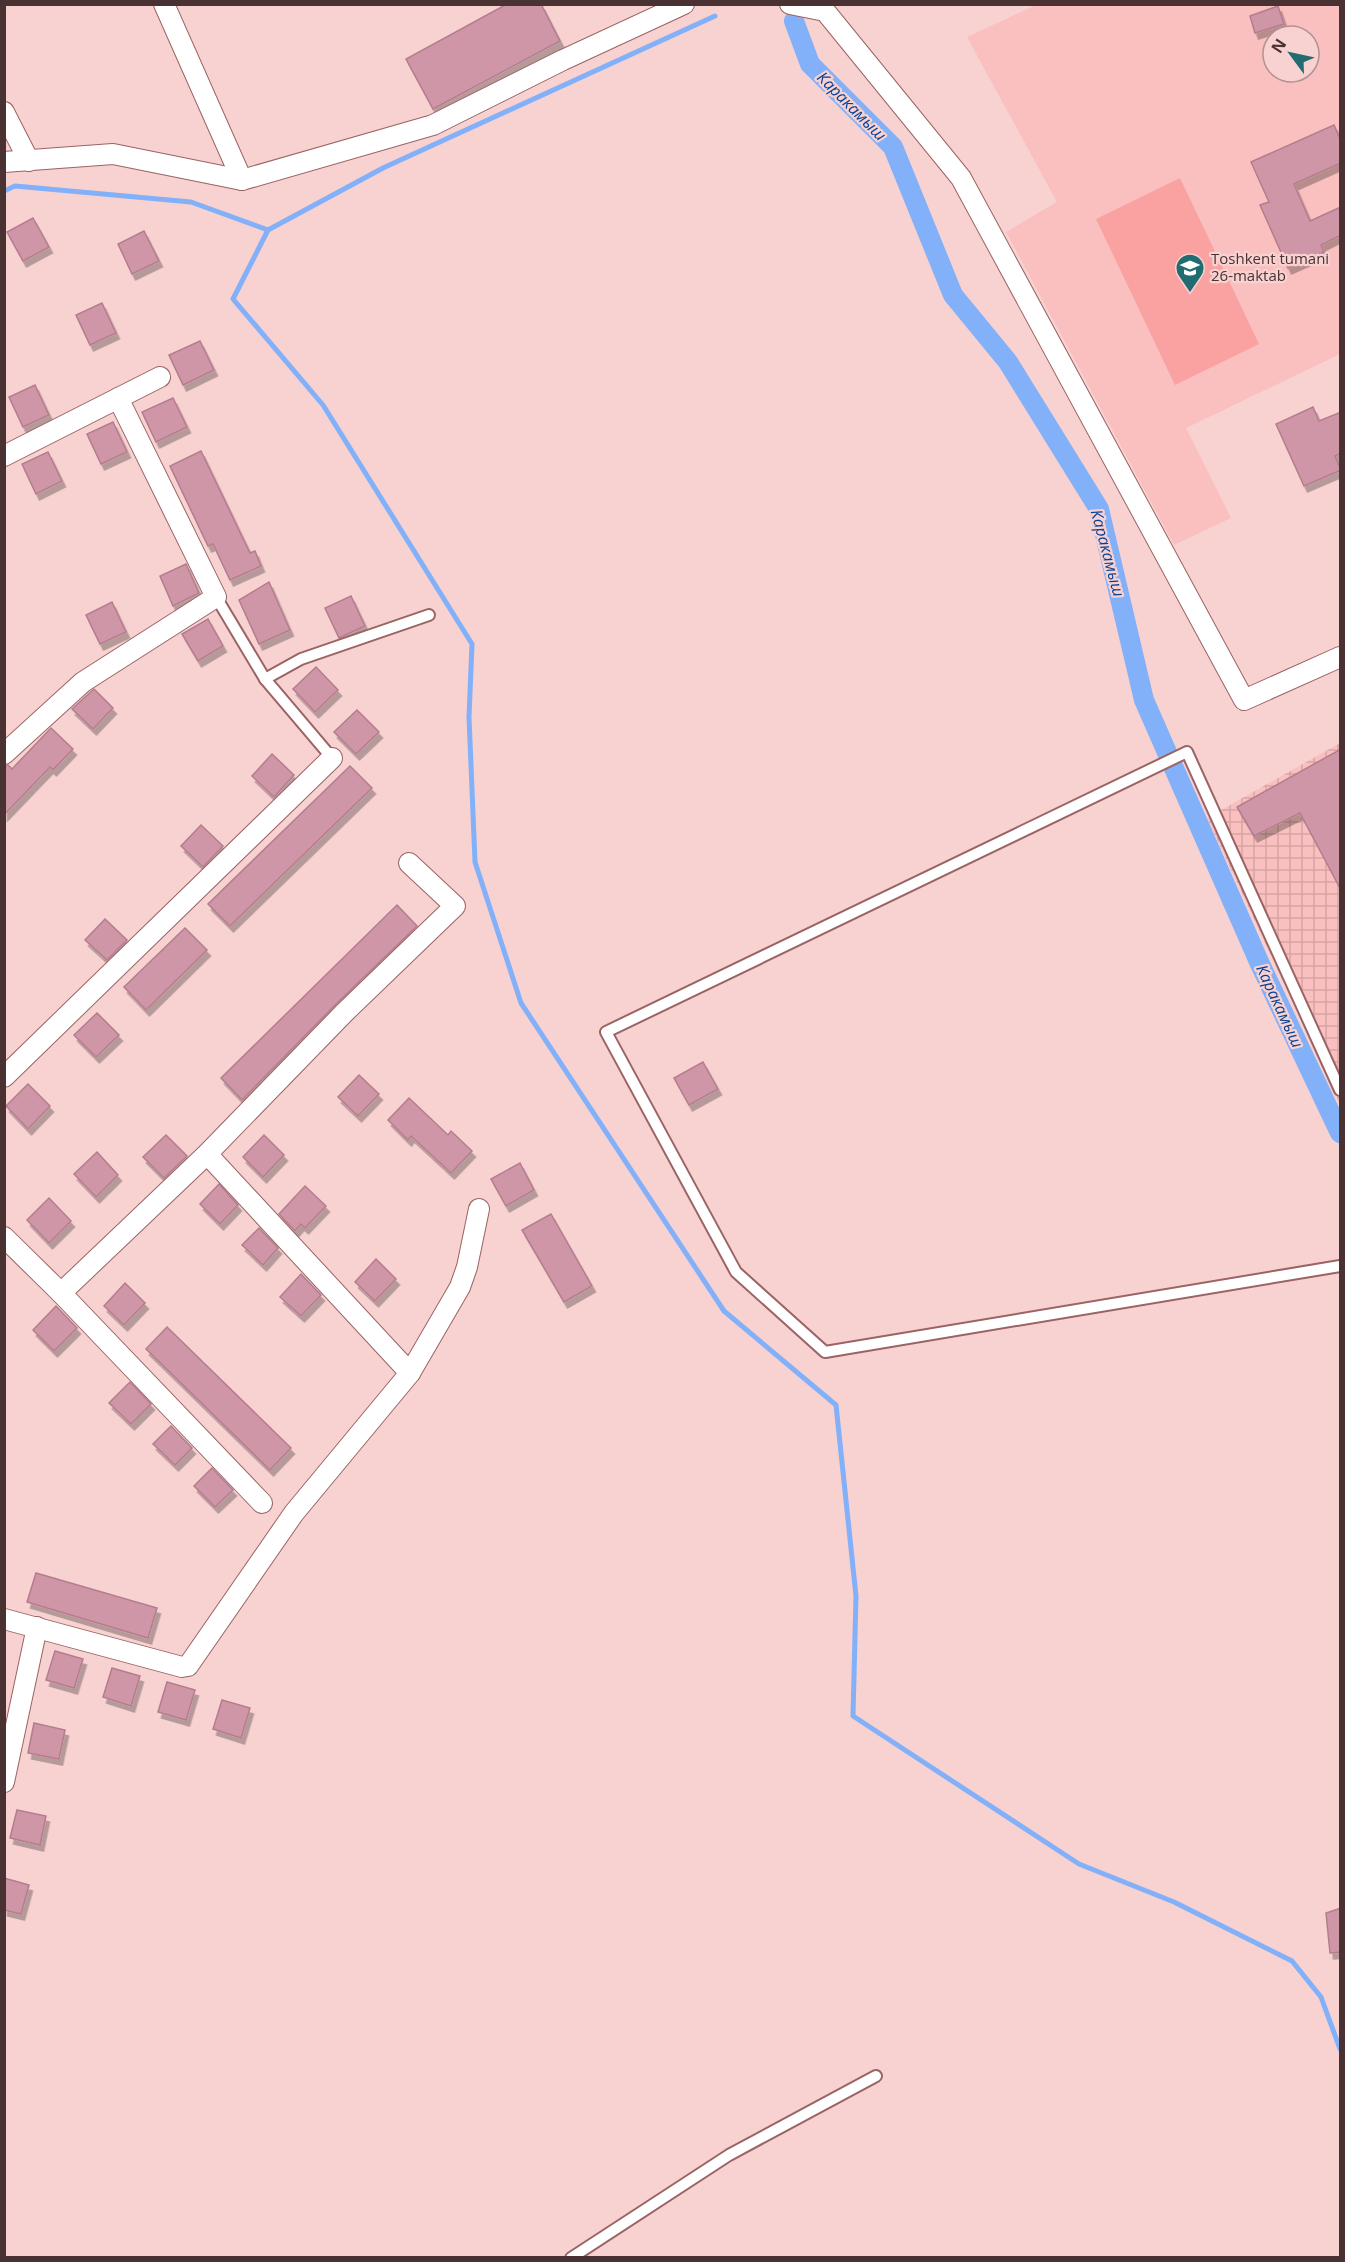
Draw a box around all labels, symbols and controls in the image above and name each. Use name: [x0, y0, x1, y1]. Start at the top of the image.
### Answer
north arrow: [1261, 24, 1321, 84]
text: N: [1266, 34, 1291, 57]
water label: Каракамыш: [813, 67, 891, 145]
place label: Toshkent tumani 26-maktab: [1211, 248, 1329, 285]
school or university icon: Toshkent tumani 26-maktab: [1174, 252, 1206, 294]
water label: Каракамыш: [1086, 507, 1130, 599]
water label: Каракамыш: [1251, 961, 1309, 1051]

